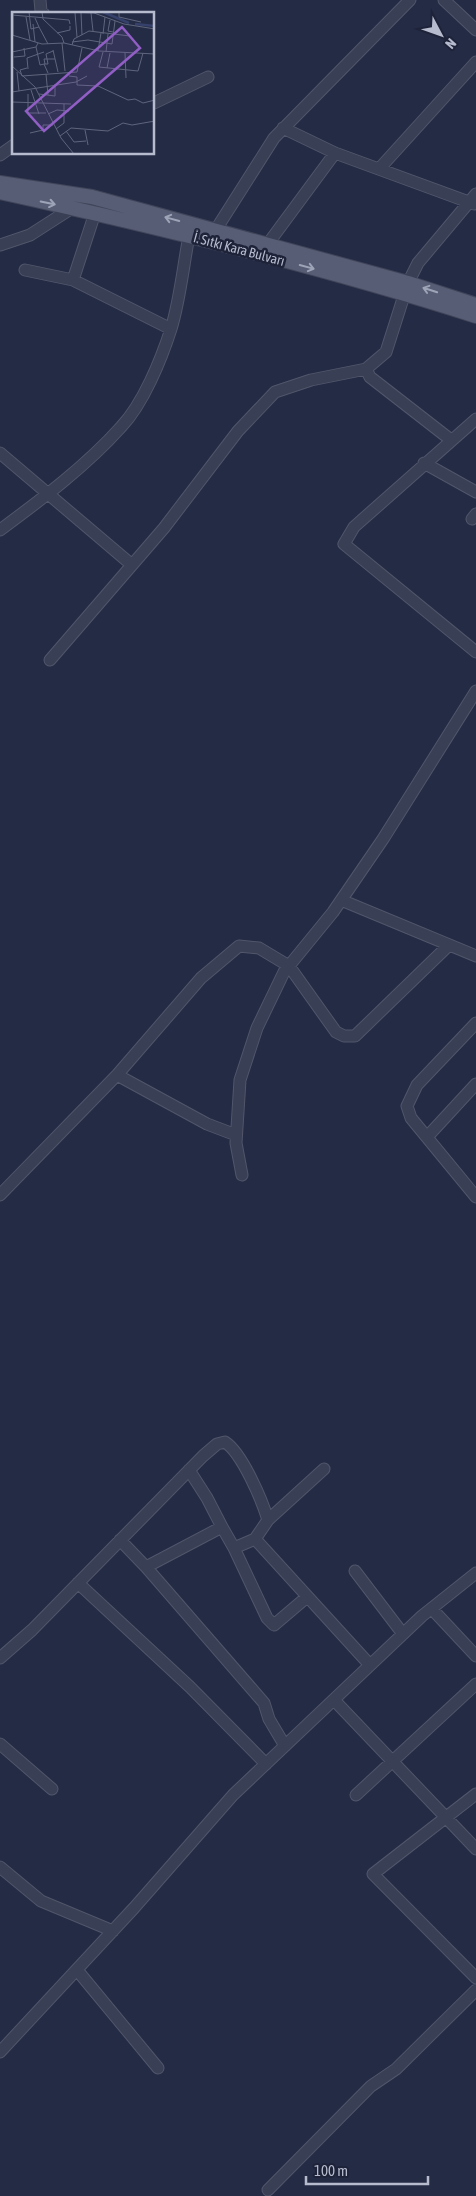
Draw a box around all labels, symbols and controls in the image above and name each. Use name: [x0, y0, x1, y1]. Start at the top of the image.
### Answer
north arrow: [416, 10, 466, 60]
inset map: [12, 12, 155, 155]
text: N: [442, 35, 460, 52]
one-way arrow: [39, 198, 55, 208]
one-way arrow: [164, 214, 180, 223]
street label: İ. Sıtkı Kara Bulvarı: [192, 229, 286, 269]
one-way arrow: [299, 263, 315, 272]
one-way arrow: [422, 284, 438, 294]
scale bar: [306, 2154, 428, 2186]
text: 100 m: [314, 2162, 348, 2179]

